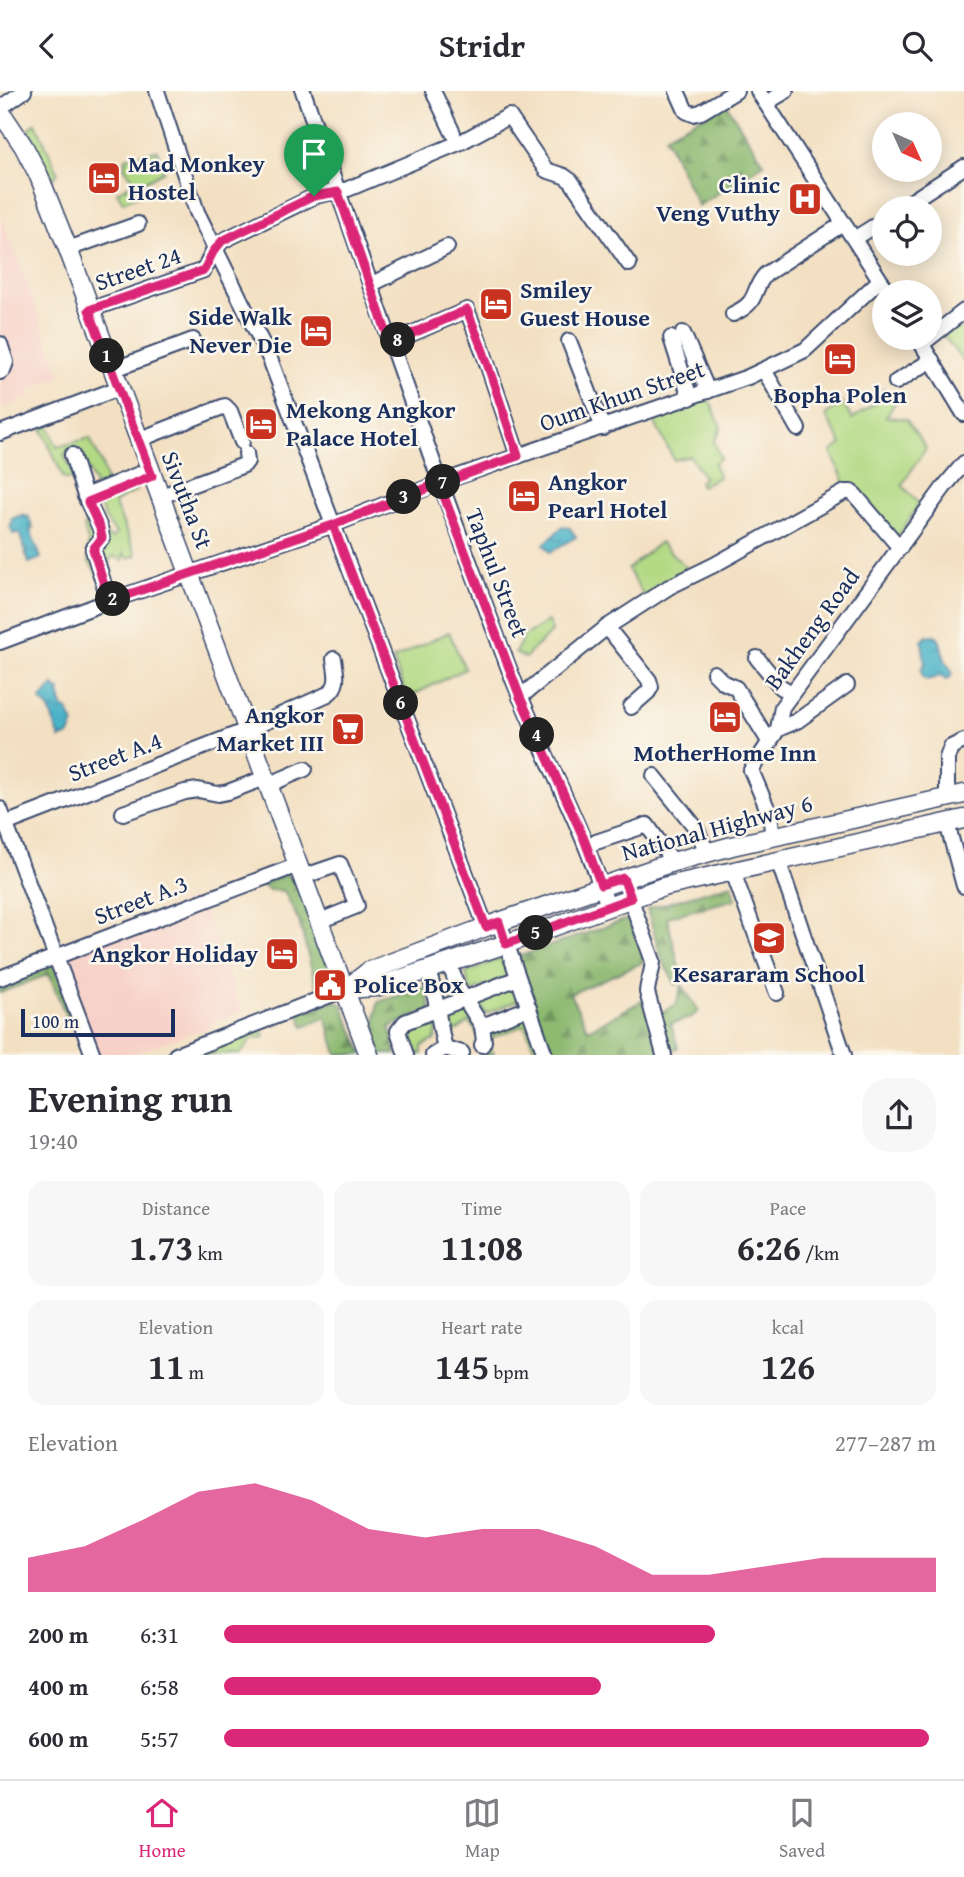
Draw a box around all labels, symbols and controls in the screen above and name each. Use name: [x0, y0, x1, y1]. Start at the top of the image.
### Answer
text: Stridr: [439, 22, 525, 69]
icon: back: [28, 27, 66, 65]
icon: search: [898, 27, 936, 65]
north arrow: [872, 112, 942, 182]
map controls: [872, 112, 942, 350]
pin: [284, 124, 344, 196]
icon: arrive: [295, 135, 333, 173]
place label: Mad Monkey Hostel: [128, 146, 266, 209]
hotel icon: Mad Monkey Hostel: [85, 159, 123, 197]
place label: Clinic Veng Vuthy: [656, 167, 781, 230]
hospital icon: Clinic Veng Vuthy: [786, 180, 824, 218]
button: locate: [872, 196, 942, 266]
street label: Street 24: [90, 237, 186, 300]
place label: Smiley Guest House: [520, 272, 650, 335]
button: layers: [872, 280, 942, 350]
hotel icon: Smiley Guest House: [477, 285, 515, 323]
place label: Side Walk Never Die: [188, 299, 292, 362]
hotel icon: Side Walk Never Die: [297, 312, 335, 350]
pin: 8: [380, 323, 416, 357]
text: 8: [393, 325, 402, 353]
pin: 1: [90, 338, 124, 373]
hotel icon: Bopha Polen: [821, 340, 859, 378]
text: 1: [102, 341, 111, 369]
street label: Oum Khun Street: [535, 351, 710, 440]
place label: Bopha Polen: [773, 377, 907, 412]
place label: Mekong Angkor Palace Hotel: [286, 392, 456, 455]
hotel icon: Mekong Angkor Palace Hotel: [242, 405, 280, 443]
street label: Sivutha St: [153, 446, 222, 554]
place label: Angkor Pearl Hotel: [548, 464, 668, 527]
pin: 7: [426, 465, 460, 499]
text: 7: [438, 467, 447, 495]
hotel icon: Angkor Pearl Hotel: [505, 477, 543, 515]
pin: 3: [386, 479, 422, 515]
text: 3: [399, 482, 408, 510]
street label: Taphul Street: [457, 503, 538, 643]
street label: Bakheng Road: [755, 561, 868, 697]
pin: 2: [96, 581, 130, 617]
text: 2: [108, 584, 117, 612]
pin: 6: [384, 685, 418, 721]
text: 6: [396, 688, 405, 716]
place label: Angkor Market III: [216, 697, 324, 760]
hotel icon: MotherHome Inn: [706, 698, 744, 736]
supermarket icon: Angkor Market III: [329, 710, 367, 748]
pin: 4: [520, 717, 554, 753]
text: 4: [532, 720, 541, 748]
street label: Street A.4: [63, 723, 167, 790]
place label: MotherHome Inn: [634, 735, 816, 770]
street label: National Highway 6: [618, 785, 816, 870]
street label: Street A.3: [89, 866, 193, 933]
pin: 5: [518, 915, 554, 951]
text: 5: [531, 918, 540, 946]
school or university icon: Kesararam School: [750, 919, 788, 957]
hotel icon: Angkor Holiday: [263, 935, 301, 973]
place label: Angkor Holiday: [91, 936, 259, 971]
place label: Kesararam School: [673, 956, 866, 991]
public building icon: Police Box: [311, 966, 349, 1004]
place label: Police Box: [354, 967, 464, 1002]
scale bar: [21, 1006, 175, 1037]
text: 100 m: [32, 1007, 79, 1035]
text: Evening run: [28, 1070, 232, 1126]
button: share: [862, 1078, 936, 1152]
text: 19:40: [28, 1124, 78, 1157]
text: Distance: [142, 1194, 210, 1222]
text: Time: [462, 1194, 502, 1222]
text: Pace: [770, 1194, 806, 1222]
text: 1.73: [129, 1222, 193, 1273]
text: 11:08: [441, 1222, 523, 1273]
text: 6:26: [737, 1222, 801, 1273]
text: km: [193, 1239, 223, 1267]
text: /km: [801, 1239, 839, 1267]
text: Elevation: [139, 1313, 213, 1341]
text: Heart rate: [441, 1313, 523, 1341]
text: kcal: [772, 1313, 804, 1341]
text: 11: [148, 1341, 184, 1392]
text: 145: [435, 1341, 489, 1392]
text: 126: [761, 1341, 815, 1392]
text: m: [184, 1358, 204, 1386]
text: bpm: [489, 1358, 529, 1386]
text: Elevation: [28, 1426, 118, 1459]
text: 277–287 m: [835, 1426, 936, 1459]
text: 200 m: [28, 1618, 89, 1651]
text: 6:31: [140, 1618, 179, 1651]
text: 400 m: [28, 1670, 89, 1703]
text: 6:58: [140, 1670, 179, 1703]
text: 600 m: [28, 1722, 89, 1755]
text: 5:57: [140, 1722, 179, 1755]
tab: Home: [139, 1794, 186, 1864]
tab: Map: [463, 1794, 501, 1864]
tab: Saved: [779, 1794, 825, 1864]

